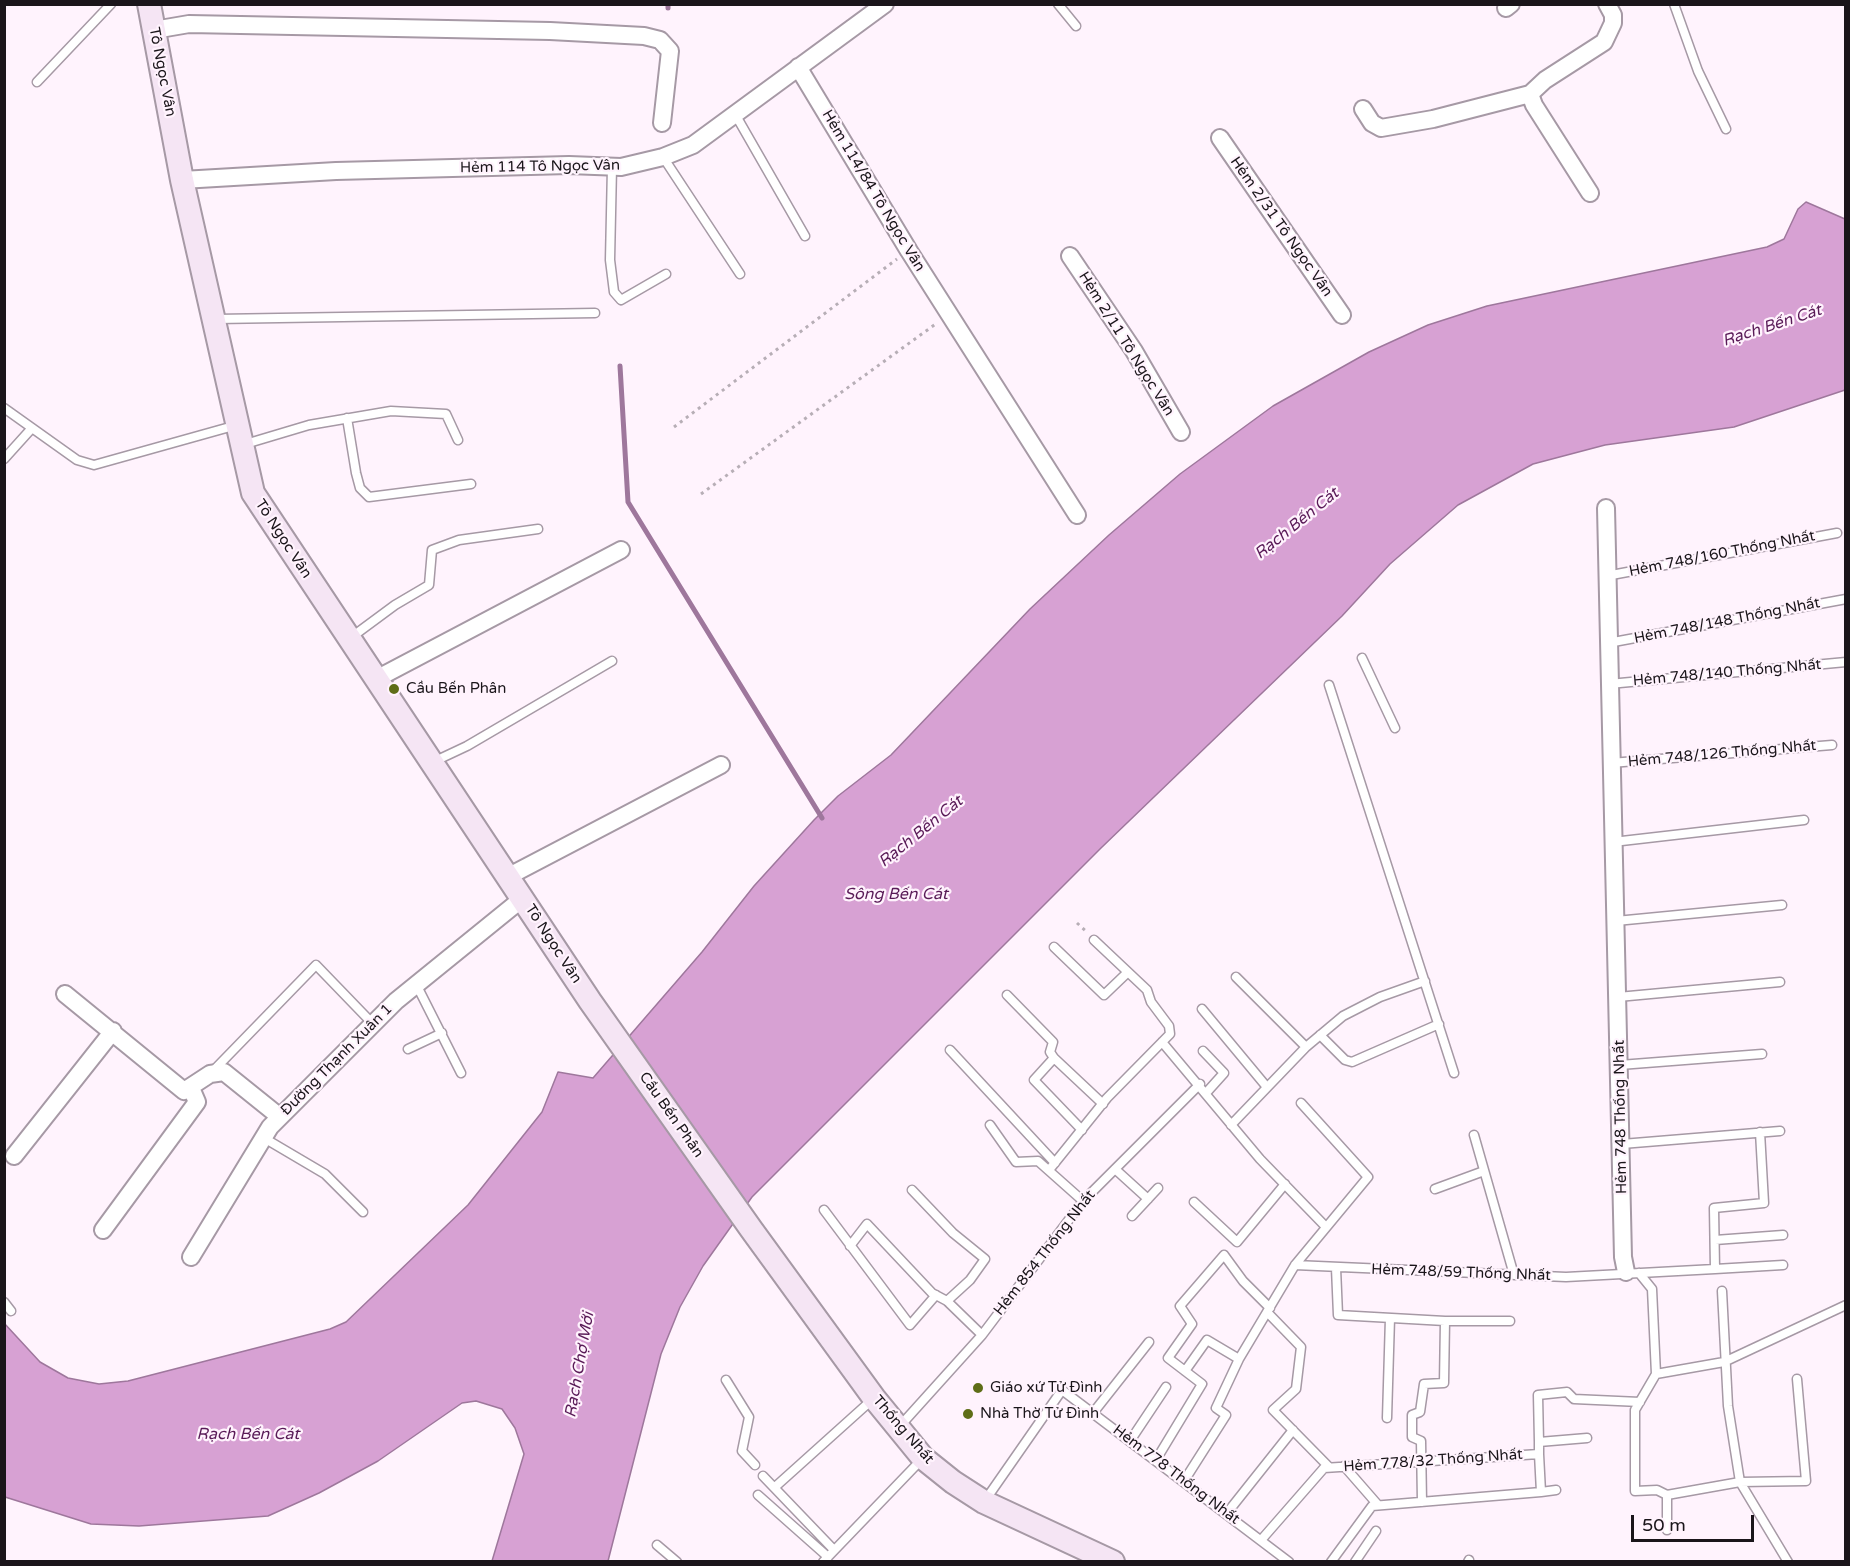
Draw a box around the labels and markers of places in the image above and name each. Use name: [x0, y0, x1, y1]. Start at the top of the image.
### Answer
place label: Cầu Bến Phân: [406, 680, 506, 698]
marker: Cầu Bến Phân: [387, 682, 401, 696]
place label: Giáo xứ Tử Đình: [990, 1379, 1102, 1397]
marker: Giáo xứ Tử Đình: [971, 1381, 985, 1395]
place label: Nhà Thờ Tử Đình: [980, 1405, 1099, 1423]
marker: Nhà Thờ Tử Đình: [961, 1407, 975, 1421]

